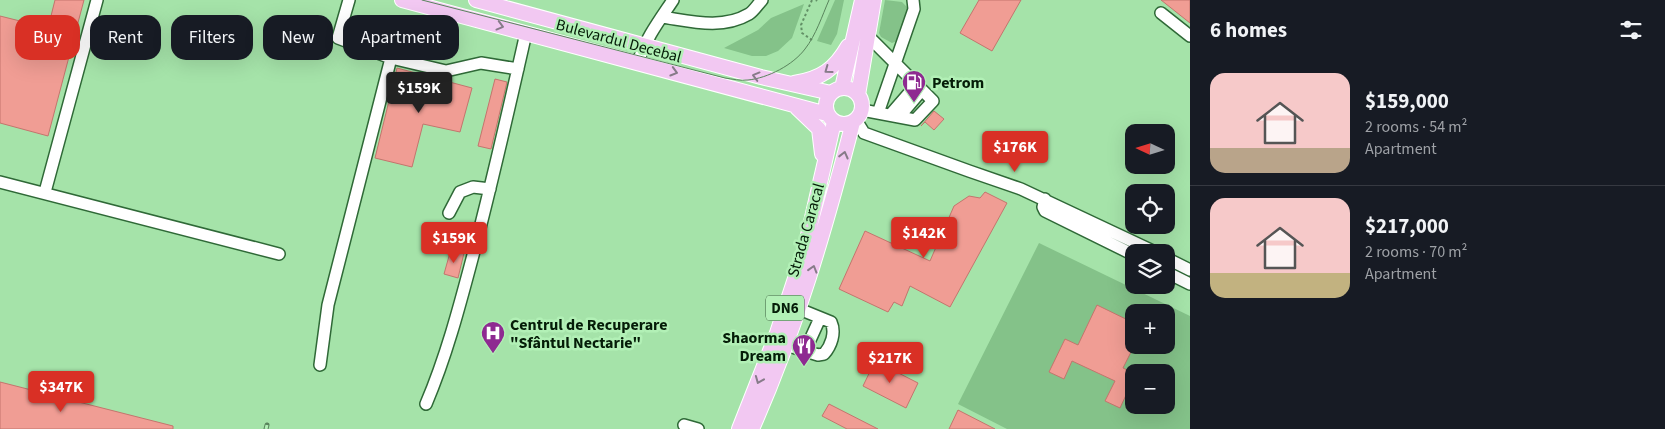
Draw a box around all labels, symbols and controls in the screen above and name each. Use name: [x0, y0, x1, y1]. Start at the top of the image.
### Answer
street label: Bulevardul Decebal: [554, 14, 684, 68]
chip: Buy: [15, 15, 80, 60]
chip: Rent: [90, 15, 161, 60]
chip: Filters: [171, 15, 253, 60]
chip: New: [263, 15, 333, 60]
chip: Apartment: [343, 15, 459, 60]
text: 6 homes: [1210, 15, 1287, 45]
icon: filters: [1617, 16, 1645, 44]
one-way arrow: [495, 20, 504, 31]
one-way arrow: [824, 64, 834, 73]
one-way arrow: [669, 67, 677, 77]
fuel station icon: Petrom: [901, 69, 927, 103]
one-way arrow: [752, 71, 761, 82]
pin: $159K: [384, 72, 454, 114]
place label: Petrom: [932, 72, 984, 94]
text: $159K: [397, 77, 441, 99]
text: $159,000: [1365, 86, 1449, 116]
icon: home: [1250, 93, 1310, 153]
text: 2 rooms · 54 m²: [1365, 116, 1467, 138]
north arrow: [1125, 124, 1175, 174]
map controls: [1125, 124, 1175, 414]
pin: $176K: [980, 130, 1050, 173]
text: $176K: [993, 136, 1037, 158]
text: Apartment: [1365, 138, 1437, 160]
one-way arrow: [839, 152, 849, 160]
street label: Strada Caracal: [782, 181, 830, 280]
button: locate: [1125, 184, 1175, 234]
text: $217,000: [1365, 211, 1449, 241]
pin: $142K: [889, 216, 959, 259]
icon: home: [1250, 218, 1310, 278]
pin: $159K: [419, 222, 489, 264]
text: $142K: [902, 222, 946, 244]
text: $159K: [432, 227, 476, 249]
text: 2 rooms · 70 m²: [1365, 241, 1467, 263]
button: layers: [1125, 244, 1175, 294]
text: Apartment: [1365, 263, 1437, 285]
one-way arrow: [807, 265, 817, 274]
road number: DN6: [766, 296, 804, 320]
button: +: [1125, 304, 1175, 354]
place label: Centrul de Recuperare "Sfântul Nectarie": [510, 314, 668, 354]
hospital icon: Centrul de Recuperare "Sfântul Nectarie": [480, 320, 506, 354]
place label: Shaorma Dream: [722, 327, 786, 367]
restaurant icon: Shaorma Dream: [791, 333, 817, 367]
pin: $217K: [855, 342, 925, 384]
text: $217K: [868, 347, 912, 369]
button: −: [1125, 364, 1175, 414]
pin: $347K: [26, 370, 96, 413]
one-way arrow: [755, 375, 765, 384]
text: $347K: [39, 376, 83, 398]

